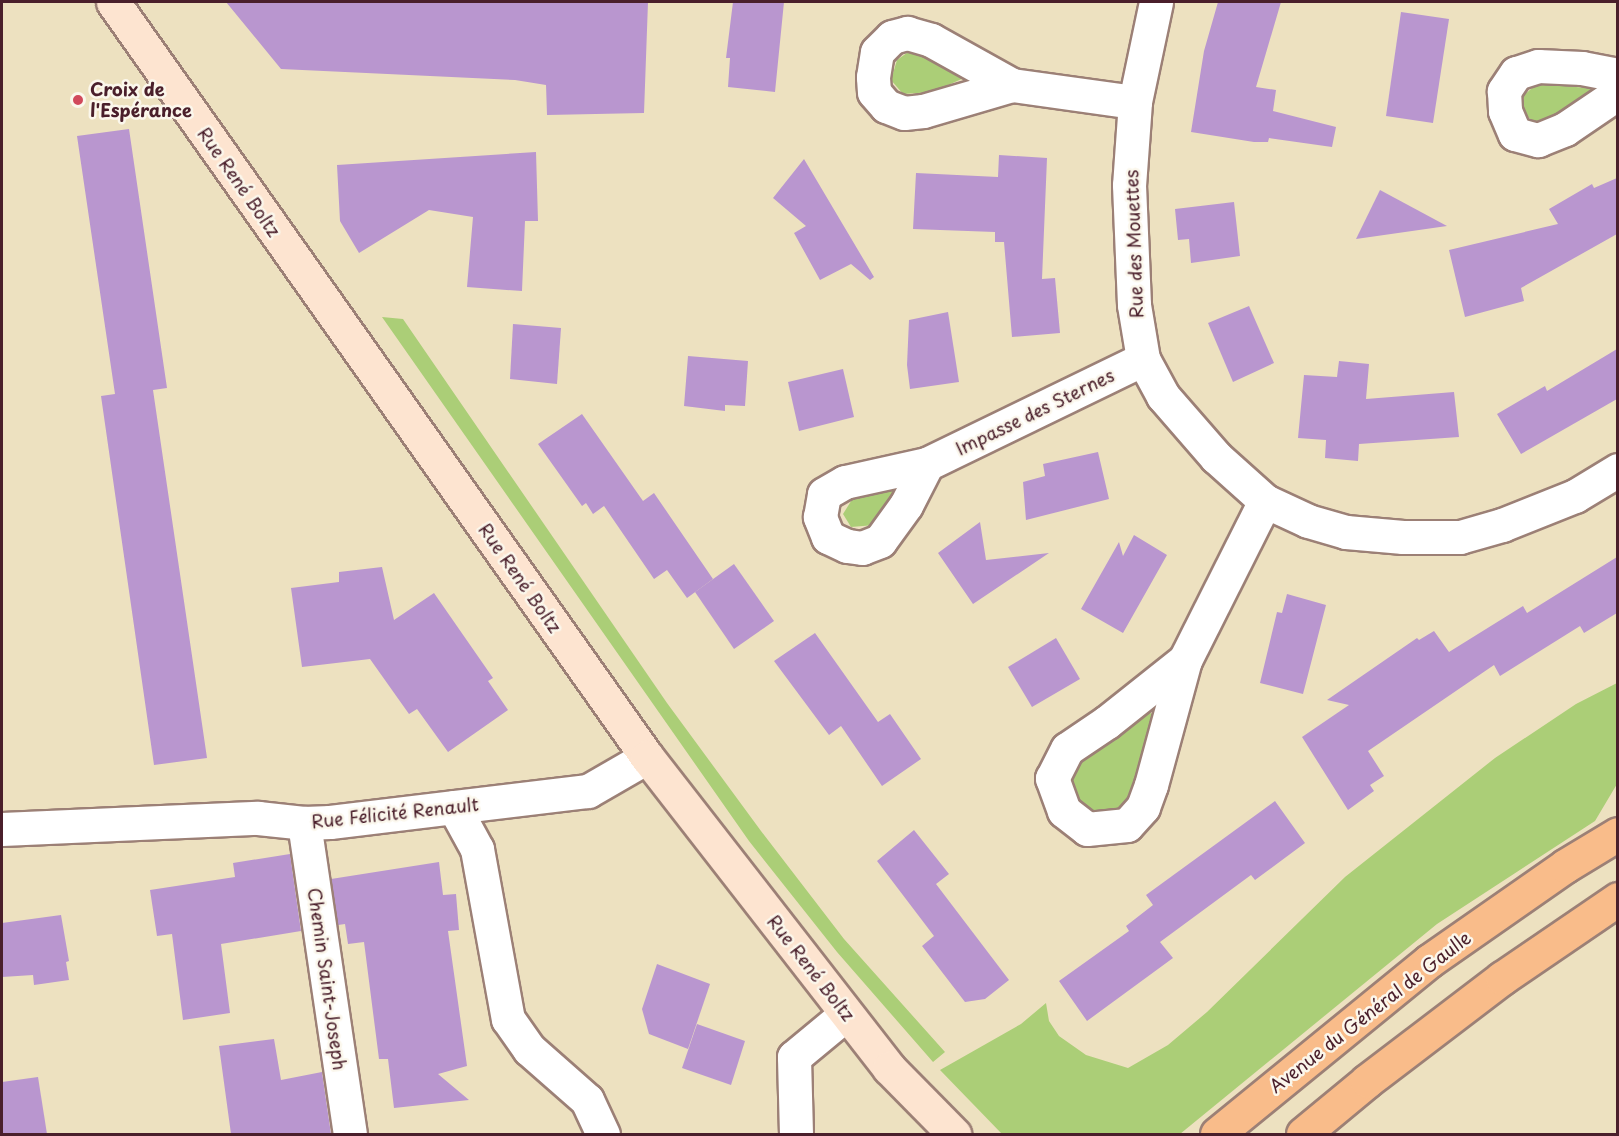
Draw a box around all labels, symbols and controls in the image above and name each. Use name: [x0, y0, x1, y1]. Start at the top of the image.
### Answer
place label: Croix de l'Espérance: [90, 79, 192, 122]
marker: Croix de l'Espérance: [71, 93, 85, 107]
street label: Rue René Boltz: [192, 122, 286, 242]
street label: Rue des Mouettes: [1121, 168, 1147, 320]
street label: Impasse des Sternes: [951, 364, 1119, 460]
street label: Rue René Boltz: [473, 518, 567, 638]
street label: Rue Félicité Renault: [309, 793, 481, 833]
street label: Chemin Saint-Joseph: [304, 886, 350, 1072]
street label: Rue René Boltz: [762, 909, 860, 1027]
street label: Avenue du Général de Gaulle: [1264, 926, 1476, 1098]

